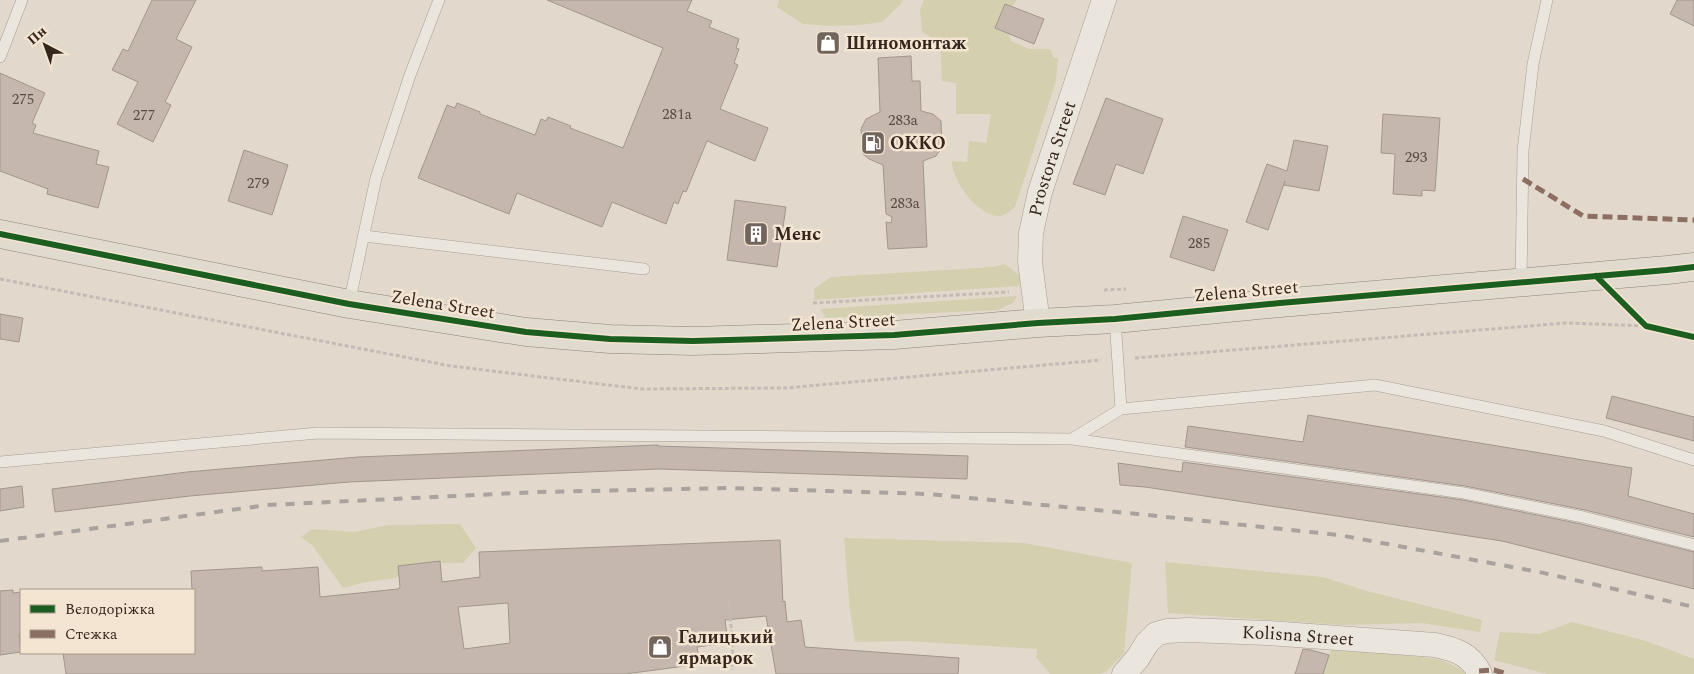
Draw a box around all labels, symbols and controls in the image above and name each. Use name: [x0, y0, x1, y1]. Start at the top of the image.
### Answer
north arrow: [20, 20, 70, 70]
text: Пн: [22, 21, 51, 50]
shop icon: Шиномонтаж: [815, 30, 841, 56]
place label: Шиномонтаж: [846, 30, 967, 57]
house number: 275: [12, 88, 34, 111]
street label: Prostora Street: [1022, 97, 1083, 219]
house number: 281а: [662, 103, 693, 126]
house number: 277: [133, 104, 155, 127]
house number: 283а: [888, 109, 919, 132]
fuel station icon: OKKO: [860, 130, 886, 156]
place label: OKKO: [890, 130, 946, 157]
house number: 293: [1405, 146, 1428, 169]
house number: 279: [247, 172, 269, 195]
house number: 283а: [890, 192, 921, 215]
building icon: Менс: [743, 221, 769, 247]
place label: Менс: [774, 221, 821, 248]
house number: 285: [1188, 232, 1210, 255]
street label: Zelena Street: [1193, 273, 1299, 310]
street label: Zelena Street: [389, 283, 497, 326]
street label: Zelena Street: [790, 306, 896, 339]
legend: [20, 589, 195, 654]
text: Велодоріжка: [65, 598, 156, 621]
street label: Kolisna Street: [1242, 619, 1355, 653]
text: Стежка: [65, 623, 118, 646]
place label: Галицький ярмарок: [678, 624, 773, 672]
shop icon: Галицький ярмарок: [647, 634, 673, 660]

